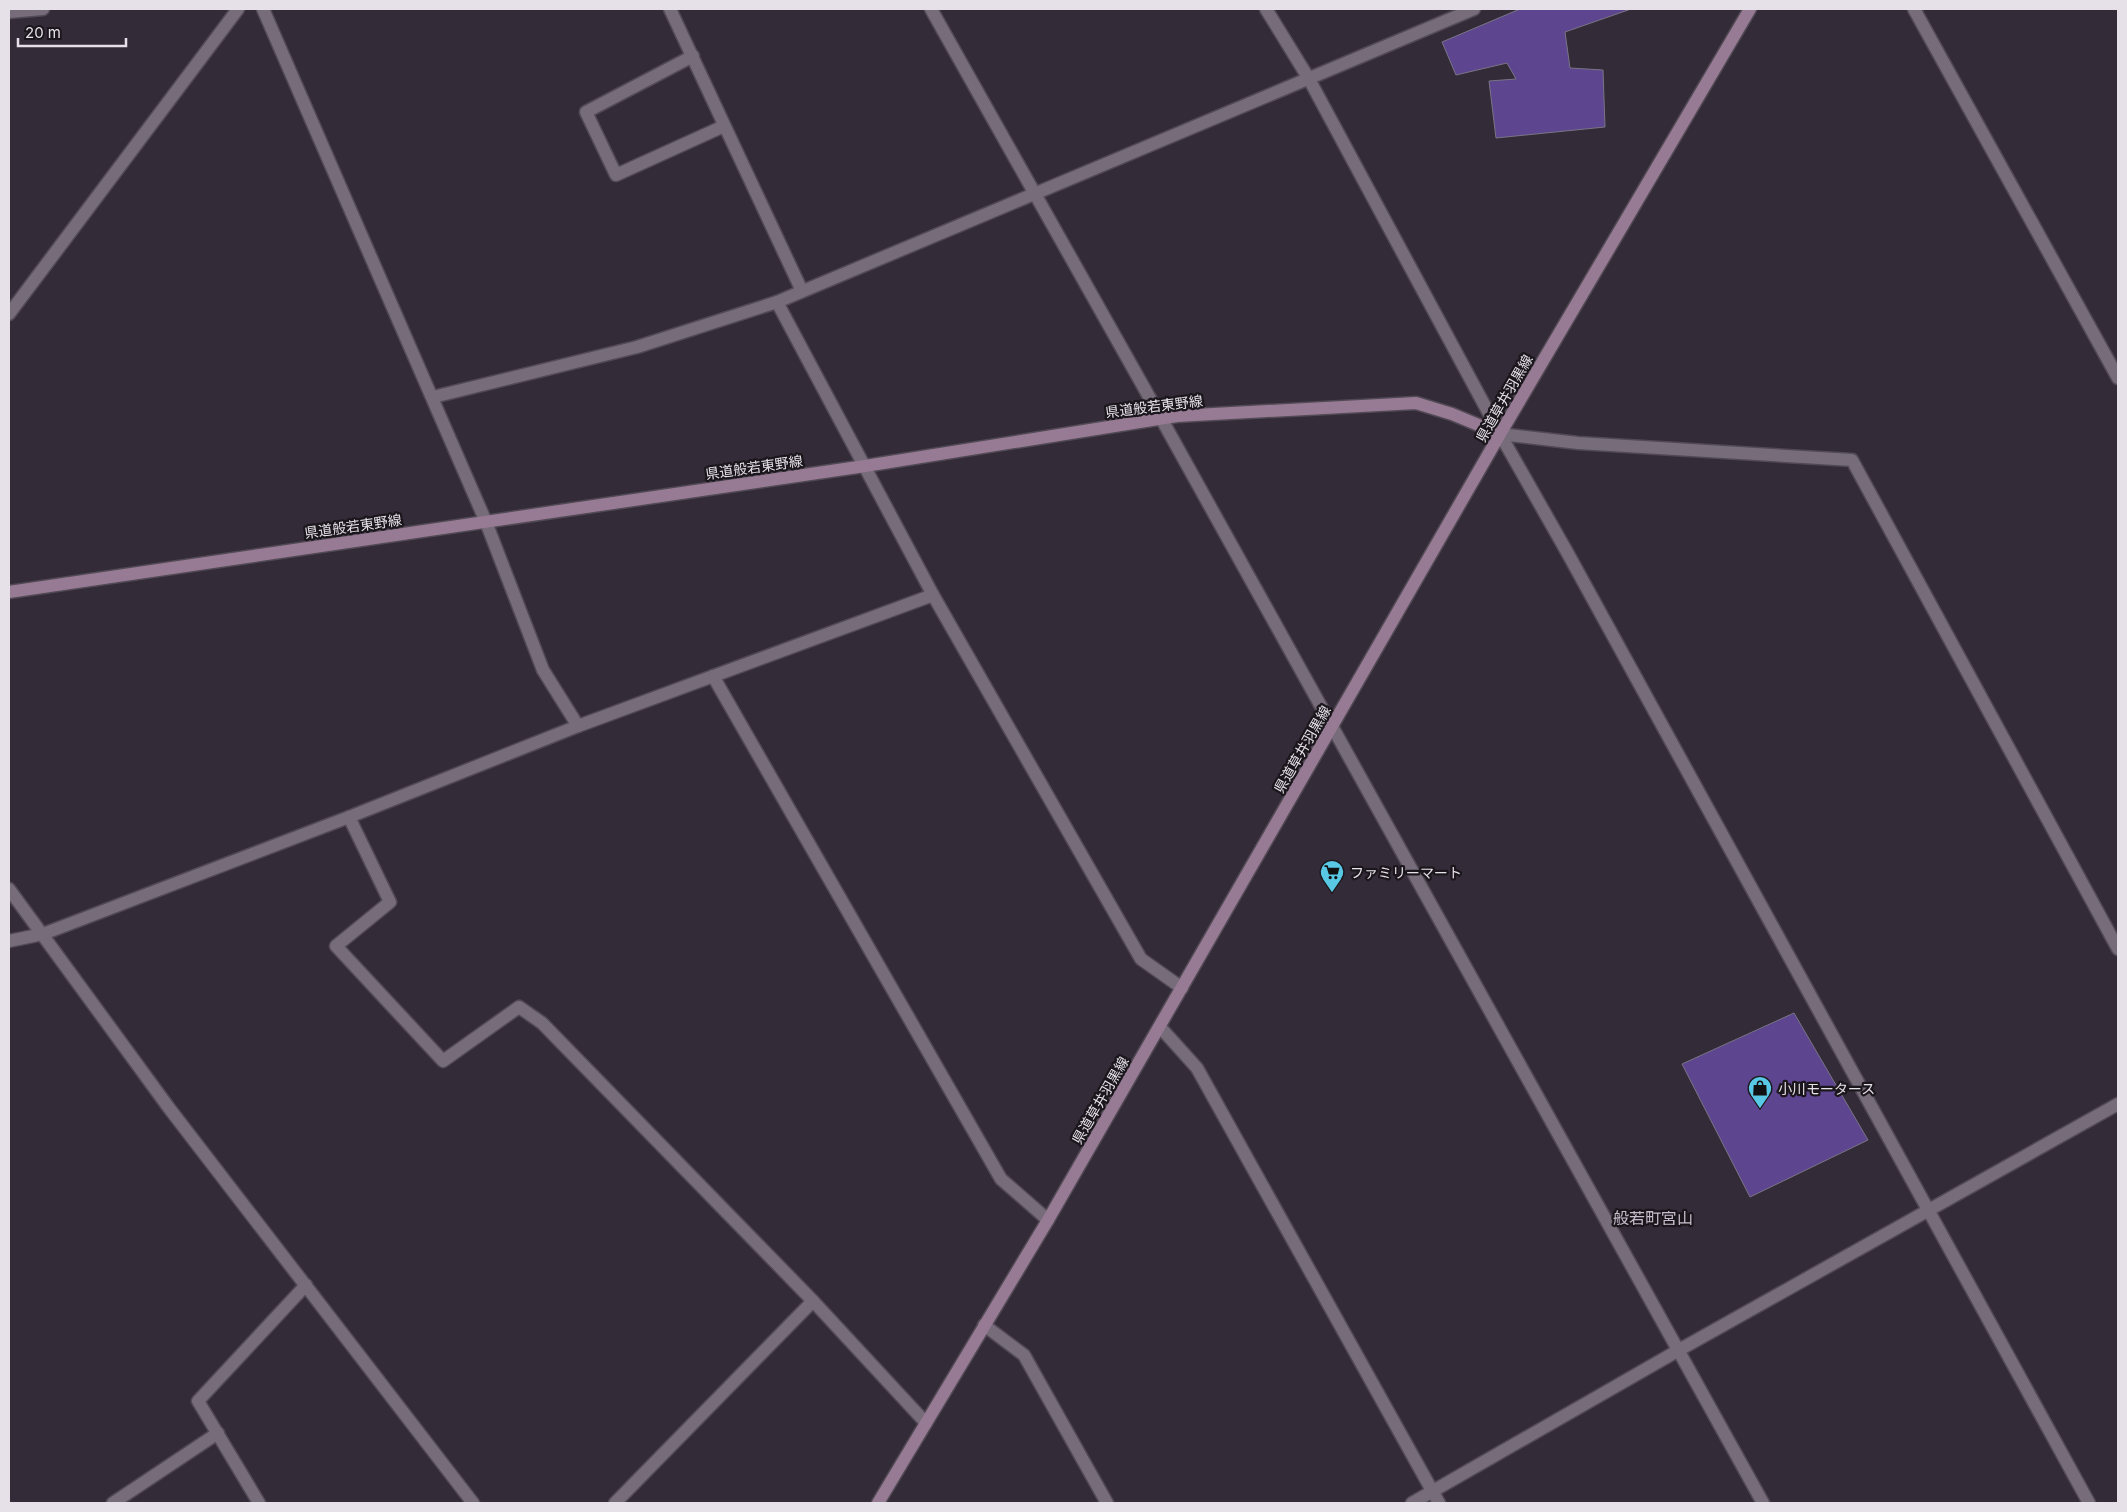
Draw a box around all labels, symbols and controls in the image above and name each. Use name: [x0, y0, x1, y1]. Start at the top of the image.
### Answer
scale bar: [18, 15, 125, 47]
text: 20 m: [25, 23, 61, 42]
street label: 県道草井羽黒線: [1472, 351, 1536, 445]
street label: 県道般若東野線: [1104, 392, 1204, 420]
street label: 県道般若東野線: [704, 452, 804, 482]
street label: 県道般若東野線: [303, 511, 403, 541]
street label: 県道草井羽黒線: [1270, 702, 1334, 796]
supermarket icon: ファミリーマート: [1319, 859, 1345, 893]
place label: ファミリーマート: [1350, 864, 1462, 881]
street label: 県道草井羽黒線: [1068, 1053, 1132, 1147]
shop icon: 小川モータース: [1747, 1075, 1773, 1109]
place label: 小川モータース: [1778, 1080, 1875, 1097]
district label: 般若町宮山: [1613, 1208, 1693, 1228]

